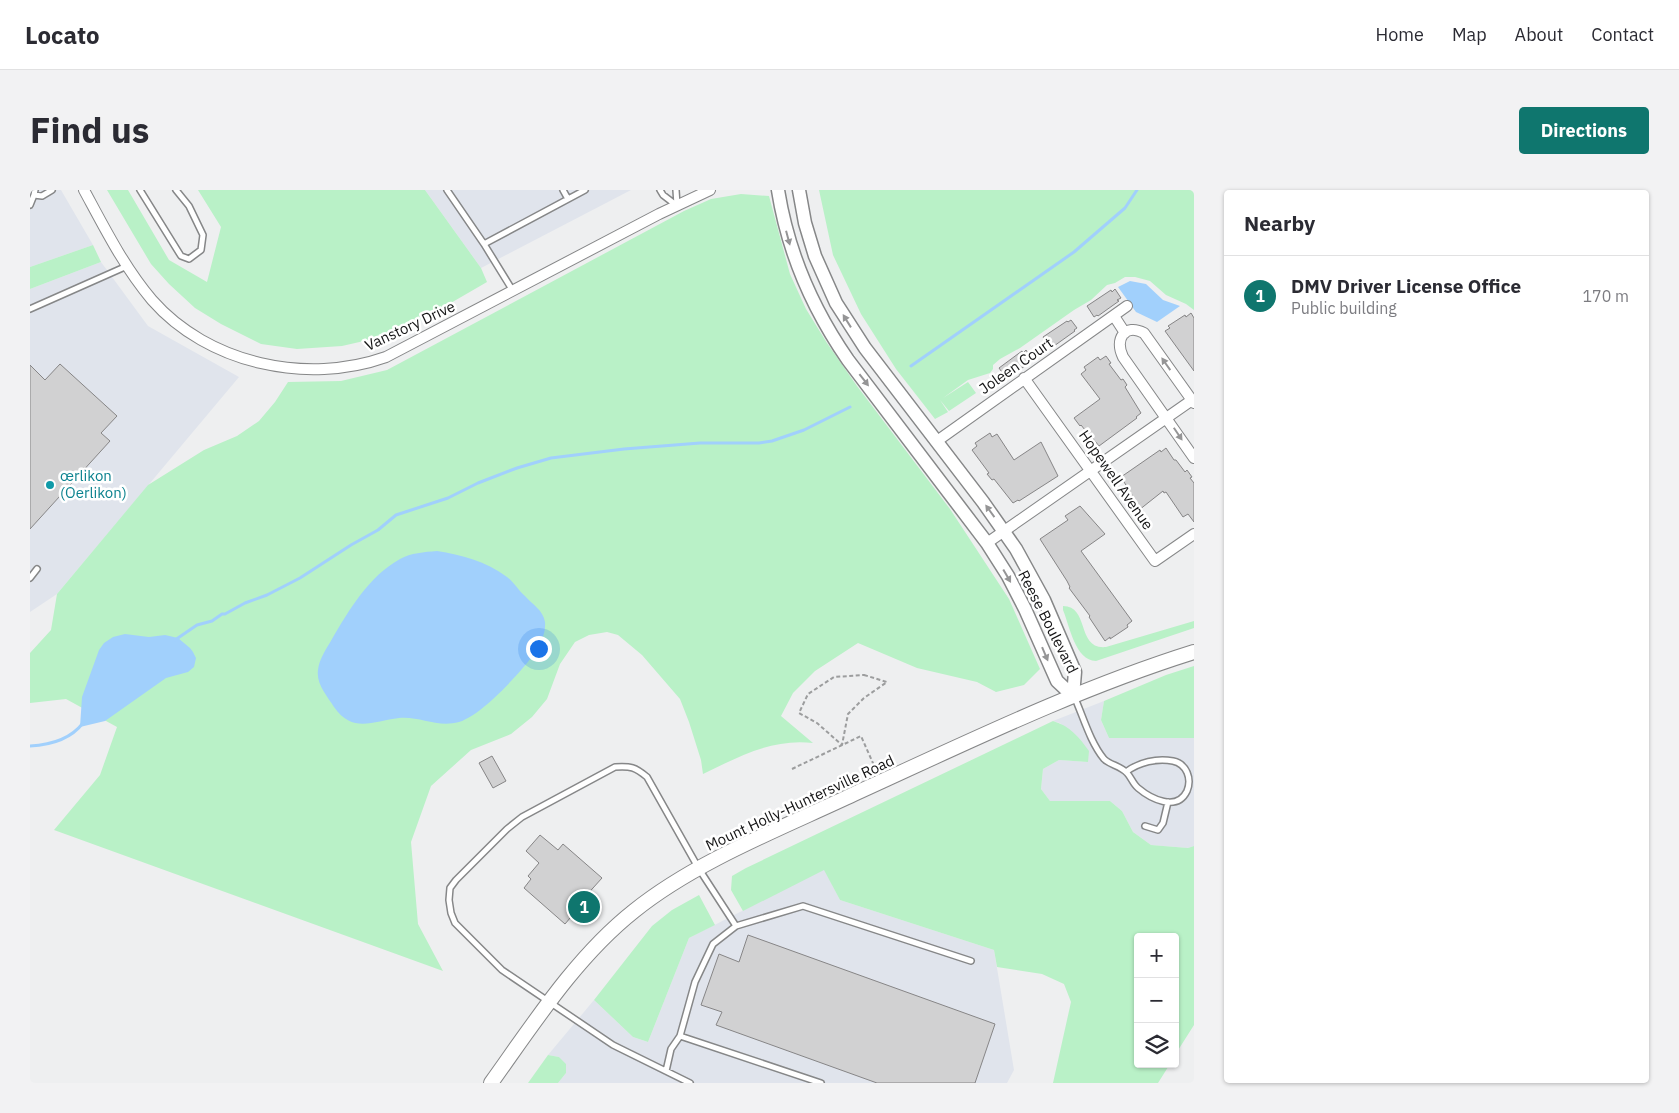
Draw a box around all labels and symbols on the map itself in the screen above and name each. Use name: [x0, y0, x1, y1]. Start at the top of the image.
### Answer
one-way arrow: [784, 230, 792, 245]
street label: Vanstory Drive: [362, 296, 458, 355]
one-way arrow: [843, 314, 852, 328]
street label: Joleen Court: [975, 333, 1056, 398]
one-way arrow: [1161, 357, 1171, 370]
one-way arrow: [858, 373, 869, 386]
street label: Hopewell Avenue: [1075, 426, 1158, 533]
one-way arrow: [1173, 428, 1183, 441]
place label: œrlikon (Oerlikon): [60, 466, 127, 502]
marker: œrlikon (Oerlikon): [44, 479, 56, 491]
one-way arrow: [985, 505, 996, 518]
street label: Reese Boulevard: [1014, 567, 1083, 677]
one-way arrow: [1003, 569, 1012, 582]
your location: [526, 636, 552, 662]
one-way arrow: [1042, 647, 1050, 661]
street label: Mount Holly-Huntersville Road: [702, 750, 897, 855]
pin: 1: [568, 888, 600, 926]

